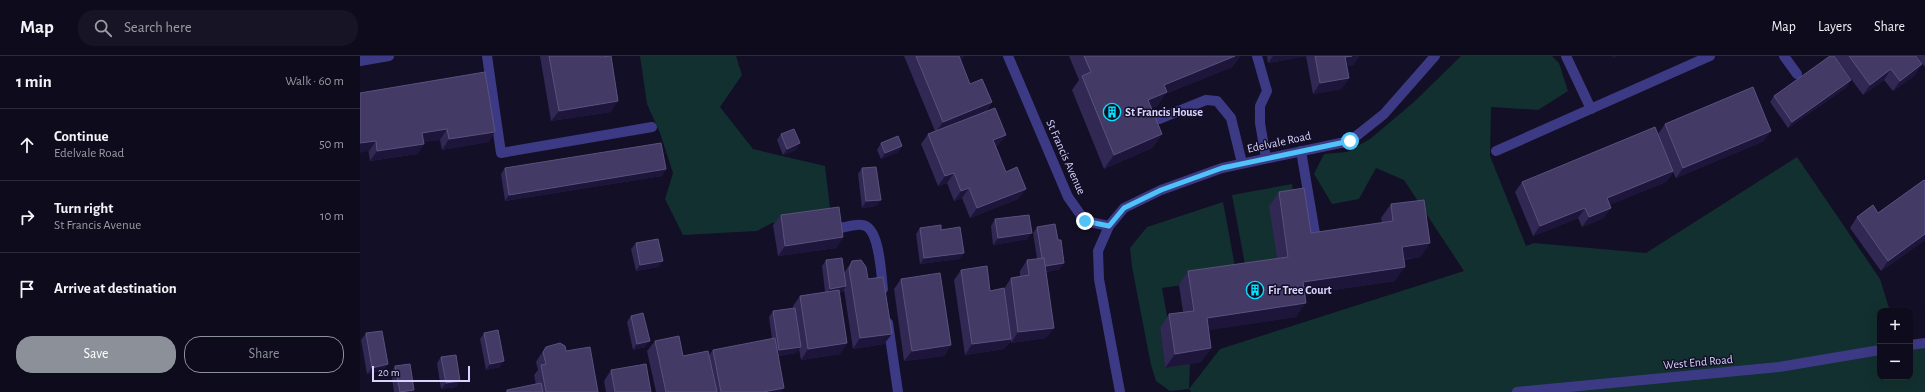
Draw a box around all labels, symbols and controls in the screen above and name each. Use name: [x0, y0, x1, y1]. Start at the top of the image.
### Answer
search box: [78, 10, 358, 46]
icon: search: [92, 17, 114, 39]
text: Map: [20, 18, 54, 37]
text: Search here: [124, 20, 192, 35]
text: Map: [1771, 20, 1796, 34]
text: Layers: [1818, 20, 1852, 34]
text: Share: [1874, 20, 1905, 34]
text: 1 min: [16, 73, 52, 90]
text: Walk · 60 m: [285, 75, 344, 88]
building icon: St Francis House: [1102, 102, 1122, 122]
place label: St Francis House: [1125, 106, 1203, 118]
street label: St Francis Avenue: [1044, 118, 1088, 196]
text: Continue: [54, 129, 109, 144]
street label: Edelvale Road: [1246, 129, 1312, 155]
route start: [1341, 132, 1359, 150]
icon: ahead: [16, 134, 38, 156]
text: 50 m: [319, 138, 344, 151]
text: Edelvale Road: [54, 147, 124, 160]
text: Turn right: [54, 201, 113, 216]
icon: right: [16, 206, 38, 228]
text: 10 m: [320, 210, 344, 223]
route end: [1076, 212, 1094, 230]
text: St Francis Avenue: [54, 219, 141, 232]
icon: arrive: [16, 278, 38, 300]
building icon: Fir Tree Court: [1245, 280, 1265, 300]
text: Arrive at destination: [54, 281, 177, 296]
place label: Fir Tree Court: [1268, 284, 1332, 296]
map controls: [1877, 308, 1913, 380]
button: +: [1877, 308, 1913, 344]
button: Save: [16, 336, 176, 373]
button: Share: [184, 336, 344, 373]
button: −: [1877, 344, 1913, 380]
street label: West End Road: [1663, 353, 1733, 371]
scale bar: [372, 364, 470, 383]
text: 20 m: [378, 367, 399, 378]

